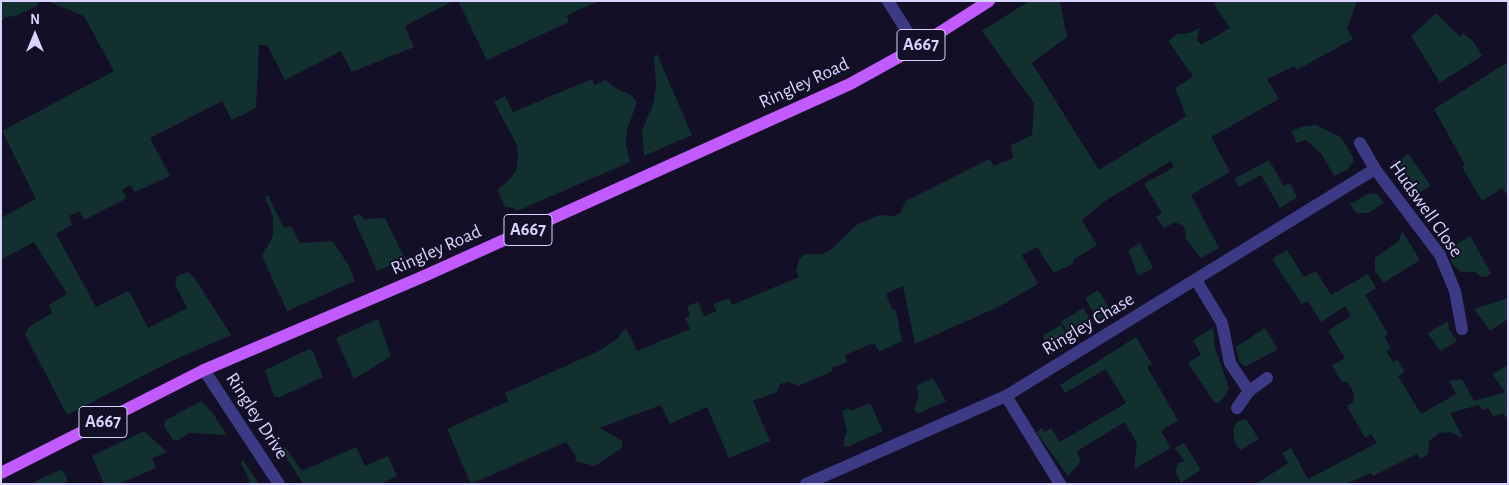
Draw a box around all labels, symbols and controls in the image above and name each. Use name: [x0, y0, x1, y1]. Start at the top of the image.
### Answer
north arrow: [10, 10, 60, 60]
text: N: [30, 13, 40, 27]
road number: A667: [897, 30, 945, 60]
street label: Ringley Road: [755, 52, 853, 114]
street label: Hudswell Close: [1384, 156, 1468, 262]
road number: A667: [504, 214, 552, 246]
street label: Ringley Road: [387, 220, 485, 280]
street label: Ringley Chase: [1038, 288, 1138, 360]
street label: Ringley Drive: [221, 369, 293, 463]
road number: A667: [79, 407, 127, 438]

